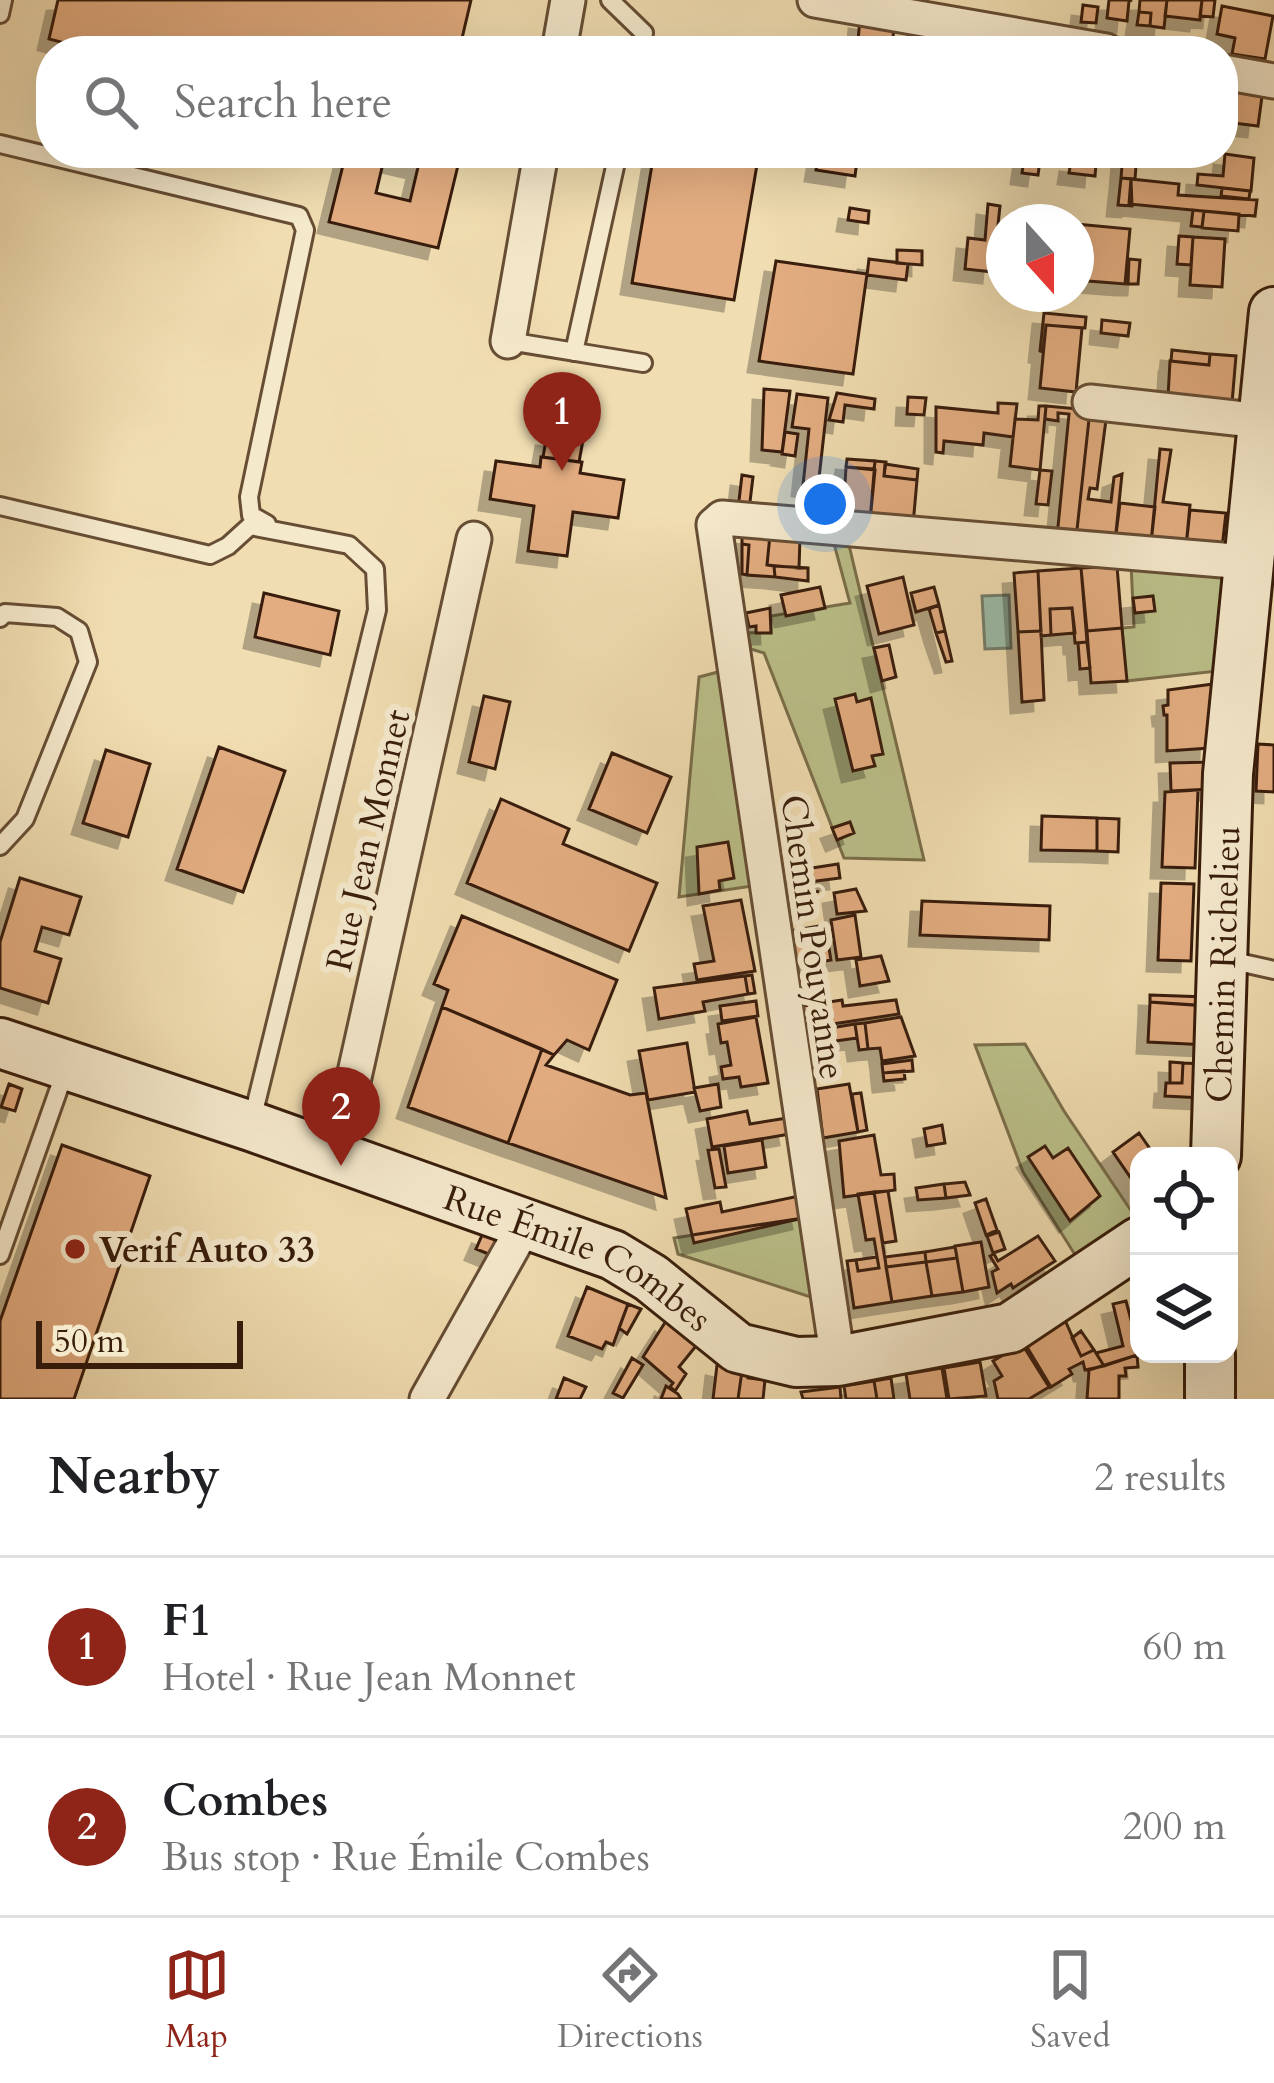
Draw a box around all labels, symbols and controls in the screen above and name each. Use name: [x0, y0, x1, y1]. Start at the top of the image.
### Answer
search box: [36, 36, 1238, 168]
icon: search: [78, 69, 144, 135]
text: Search here: [174, 72, 392, 133]
north arrow: [986, 204, 1094, 312]
pin: 1: [523, 372, 601, 471]
your location: [795, 474, 855, 534]
street label: Rue Jean Monnet: [315, 705, 422, 976]
street label: Chemin Pouyanne: [768, 792, 857, 1083]
street label: Chemin Richelieu: [1195, 825, 1252, 1104]
pin: 2: [302, 1067, 380, 1166]
map controls: [1130, 1147, 1238, 1363]
button: locate: [1130, 1147, 1238, 1255]
street label: Rue Émile Combes: [437, 1174, 721, 1343]
place label: Verif Auto 33: [99, 1226, 315, 1275]
marker: Verif Auto 33: [62, 1236, 88, 1262]
button: layers: [1130, 1255, 1238, 1363]
scale bar: [36, 1315, 243, 1368]
text: 50 m: [54, 1319, 125, 1364]
text: Nearby: [48, 1442, 220, 1512]
text: 2 results: [1094, 1451, 1226, 1504]
text: F1: [162, 1590, 212, 1651]
text: 1: [77, 1620, 97, 1673]
text: 60 m: [1143, 1620, 1226, 1673]
text: Hotel · Rue Jean Monnet: [162, 1651, 576, 1704]
text: Combes: [162, 1770, 328, 1831]
text: 2: [77, 1800, 97, 1853]
text: 200 m: [1123, 1800, 1226, 1853]
text: Bus stop · Rue Émile Combes: [162, 1831, 650, 1884]
tab: Map: [164, 1942, 230, 2059]
tab: Directions: [557, 1942, 703, 2059]
tab: Saved: [1030, 1942, 1110, 2059]

